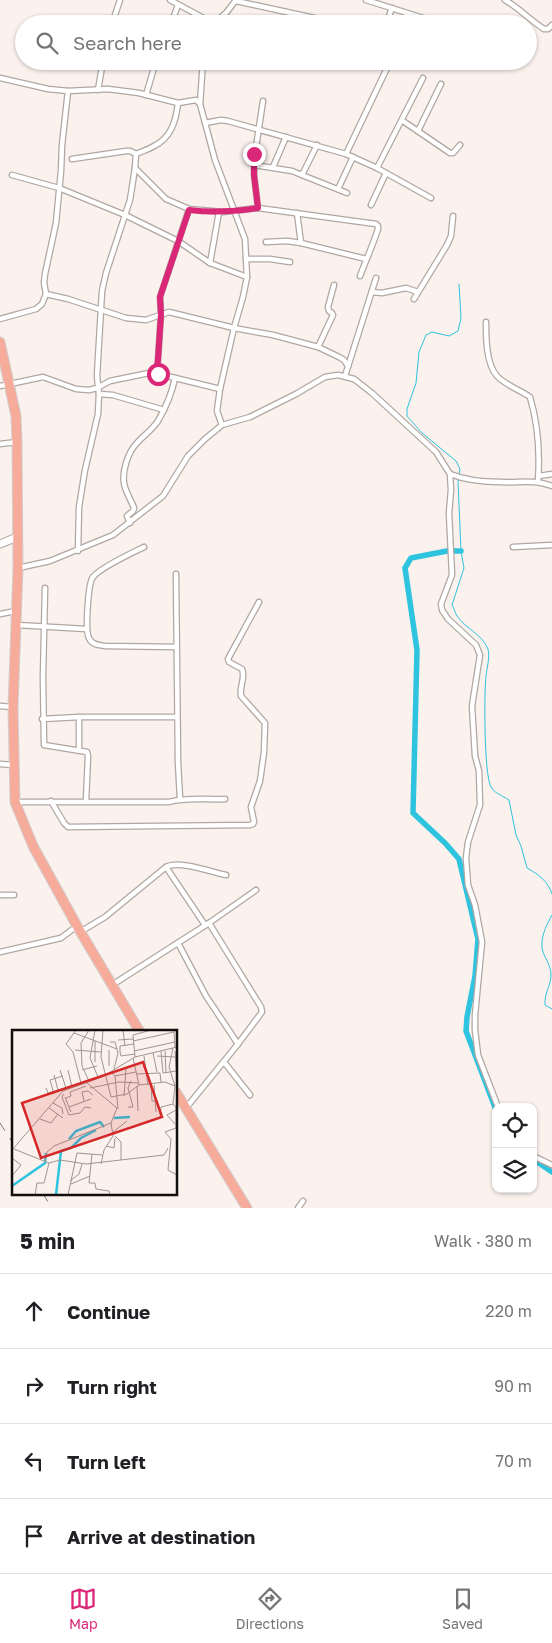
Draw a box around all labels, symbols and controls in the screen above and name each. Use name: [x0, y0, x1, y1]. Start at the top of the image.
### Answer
search box: [15, 15, 537, 70]
icon: search: [33, 29, 61, 57]
text: Search here: [73, 31, 182, 54]
route end: [243, 143, 266, 166]
route start: [147, 363, 170, 386]
inset map: [12, 1030, 178, 1196]
map controls: [492, 1103, 537, 1193]
button: locate: [492, 1103, 537, 1148]
button: layers: [492, 1148, 537, 1193]
text: 5 min: [20, 1228, 75, 1254]
text: Walk · 380 m: [434, 1231, 532, 1251]
icon: ahead: [20, 1297, 48, 1325]
text: Continue: [67, 1300, 150, 1323]
text: 220 m: [485, 1301, 532, 1321]
icon: right: [20, 1372, 48, 1400]
text: Turn right: [67, 1375, 157, 1398]
text: 90 m: [494, 1376, 532, 1396]
icon: left: [20, 1447, 48, 1475]
text: Turn left: [67, 1450, 146, 1473]
text: 70 m: [495, 1451, 532, 1471]
icon: arrive: [20, 1522, 48, 1550]
text: Arrive at destination: [67, 1525, 255, 1548]
tab: Map: [69, 1585, 98, 1632]
tab: Directions: [236, 1585, 304, 1632]
tab: Saved: [442, 1585, 483, 1632]

